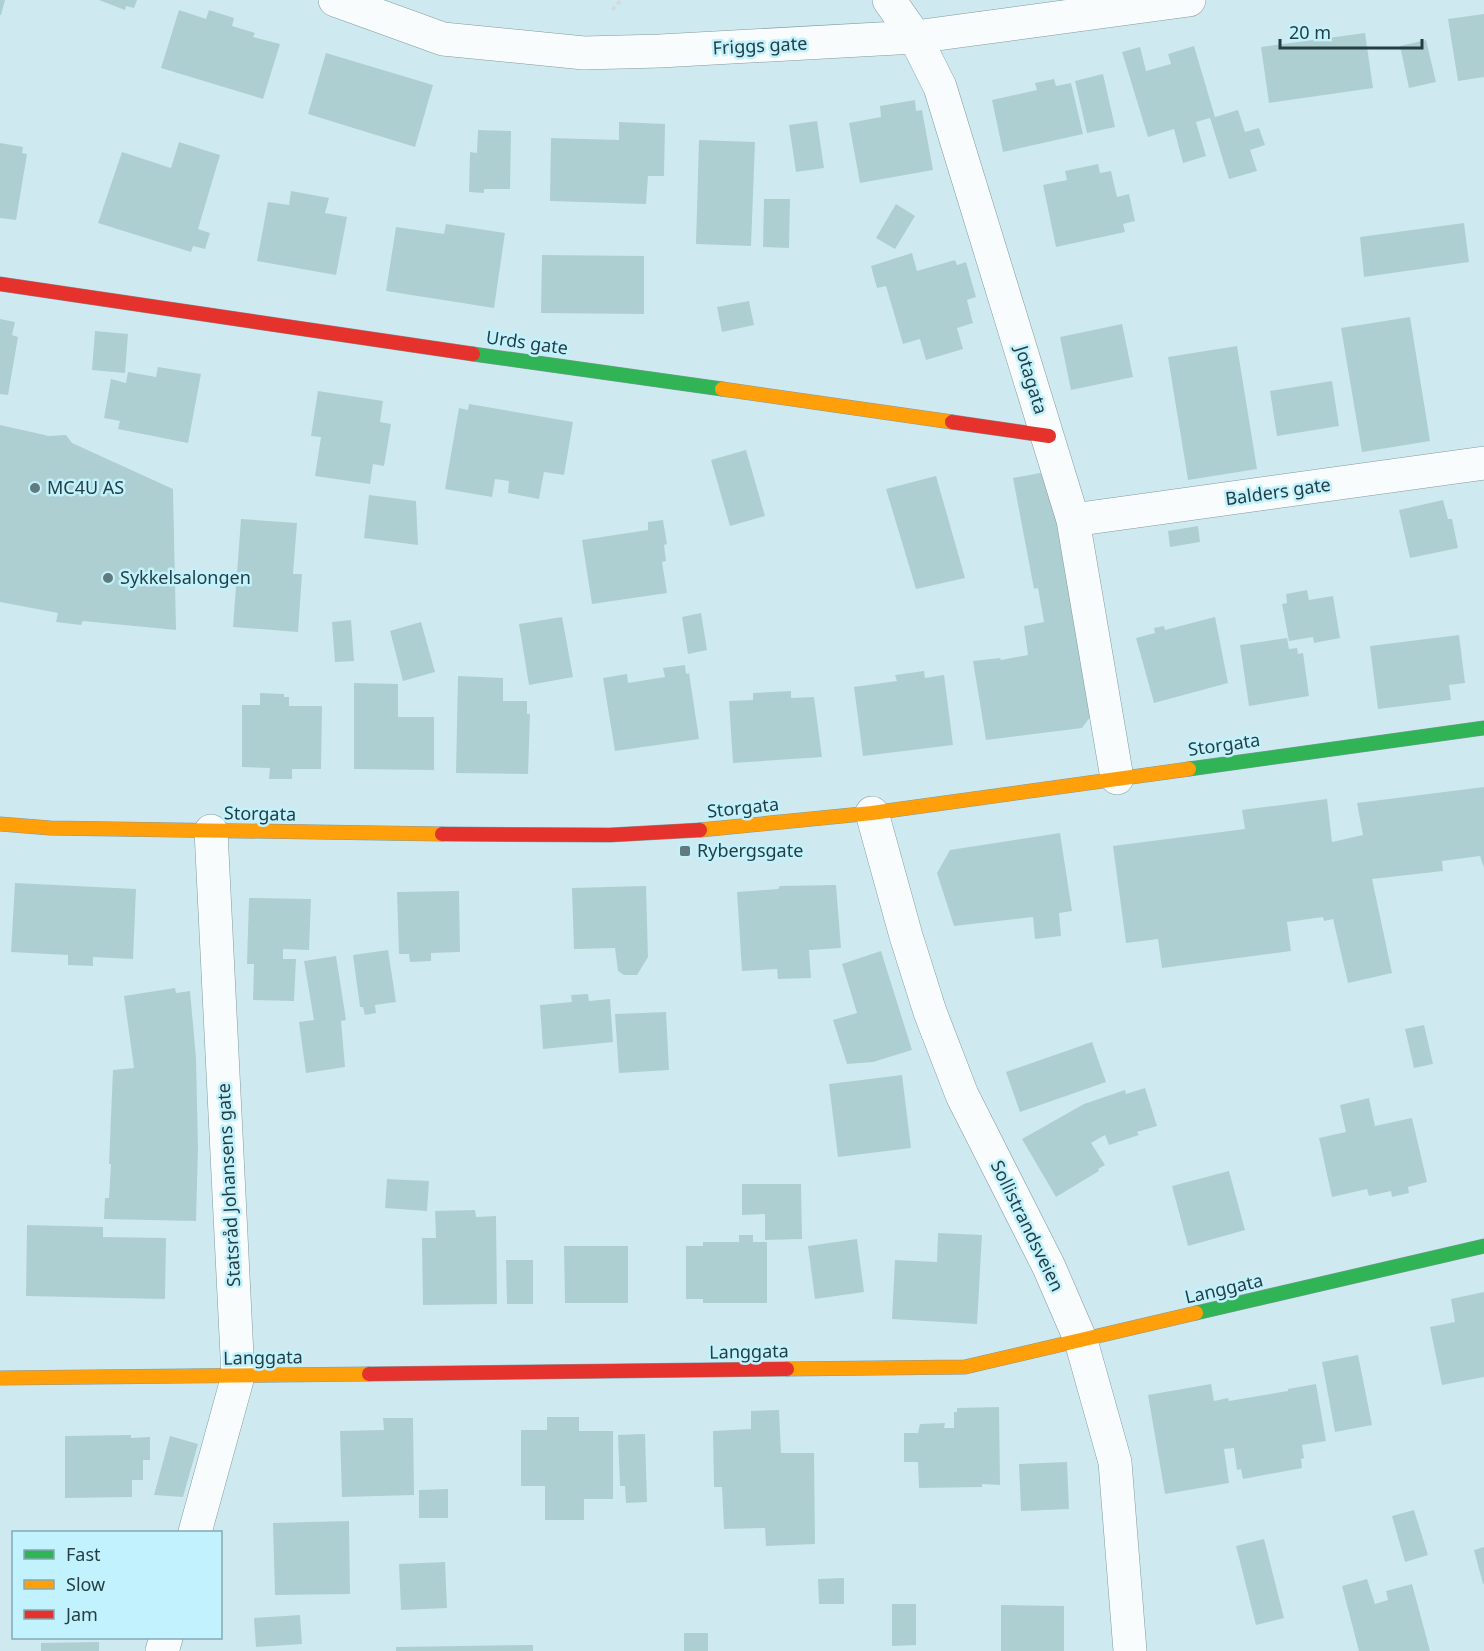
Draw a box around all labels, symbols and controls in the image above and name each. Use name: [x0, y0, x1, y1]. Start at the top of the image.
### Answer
scale bar: [1280, 12, 1422, 50]
text: 20 m: [1289, 20, 1331, 44]
street label: Friggs gate: [712, 31, 808, 59]
street label: Urds gate: [485, 324, 570, 360]
street label: Jotagata: [1010, 341, 1054, 417]
street label: Balders gate: [1224, 472, 1332, 510]
place label: MC4U AS: [47, 475, 124, 499]
marker: MC4U AS: [28, 481, 42, 495]
place label: Sykkelsalongen: [120, 565, 251, 589]
marker: Sykkelsalongen: [101, 571, 115, 585]
street label: Storgata: [1186, 727, 1261, 761]
street label: Storgata: [706, 791, 780, 823]
street label: Storgata: [224, 800, 296, 826]
place label: Rybergsgate: [697, 838, 803, 862]
marker: Rybergsgate: [678, 844, 692, 858]
street label: Statsråd Johansens gate: [211, 1083, 245, 1287]
street label: Sollistrandsveien: [986, 1156, 1070, 1295]
street label: Langgata: [1182, 1267, 1265, 1309]
street label: Langgata: [709, 1338, 789, 1364]
street label: Langgata: [223, 1344, 303, 1370]
legend: [12, 1531, 222, 1639]
text: Fast: [66, 1542, 101, 1566]
text: Slow: [66, 1572, 105, 1596]
text: Jam: [64, 1602, 98, 1626]

